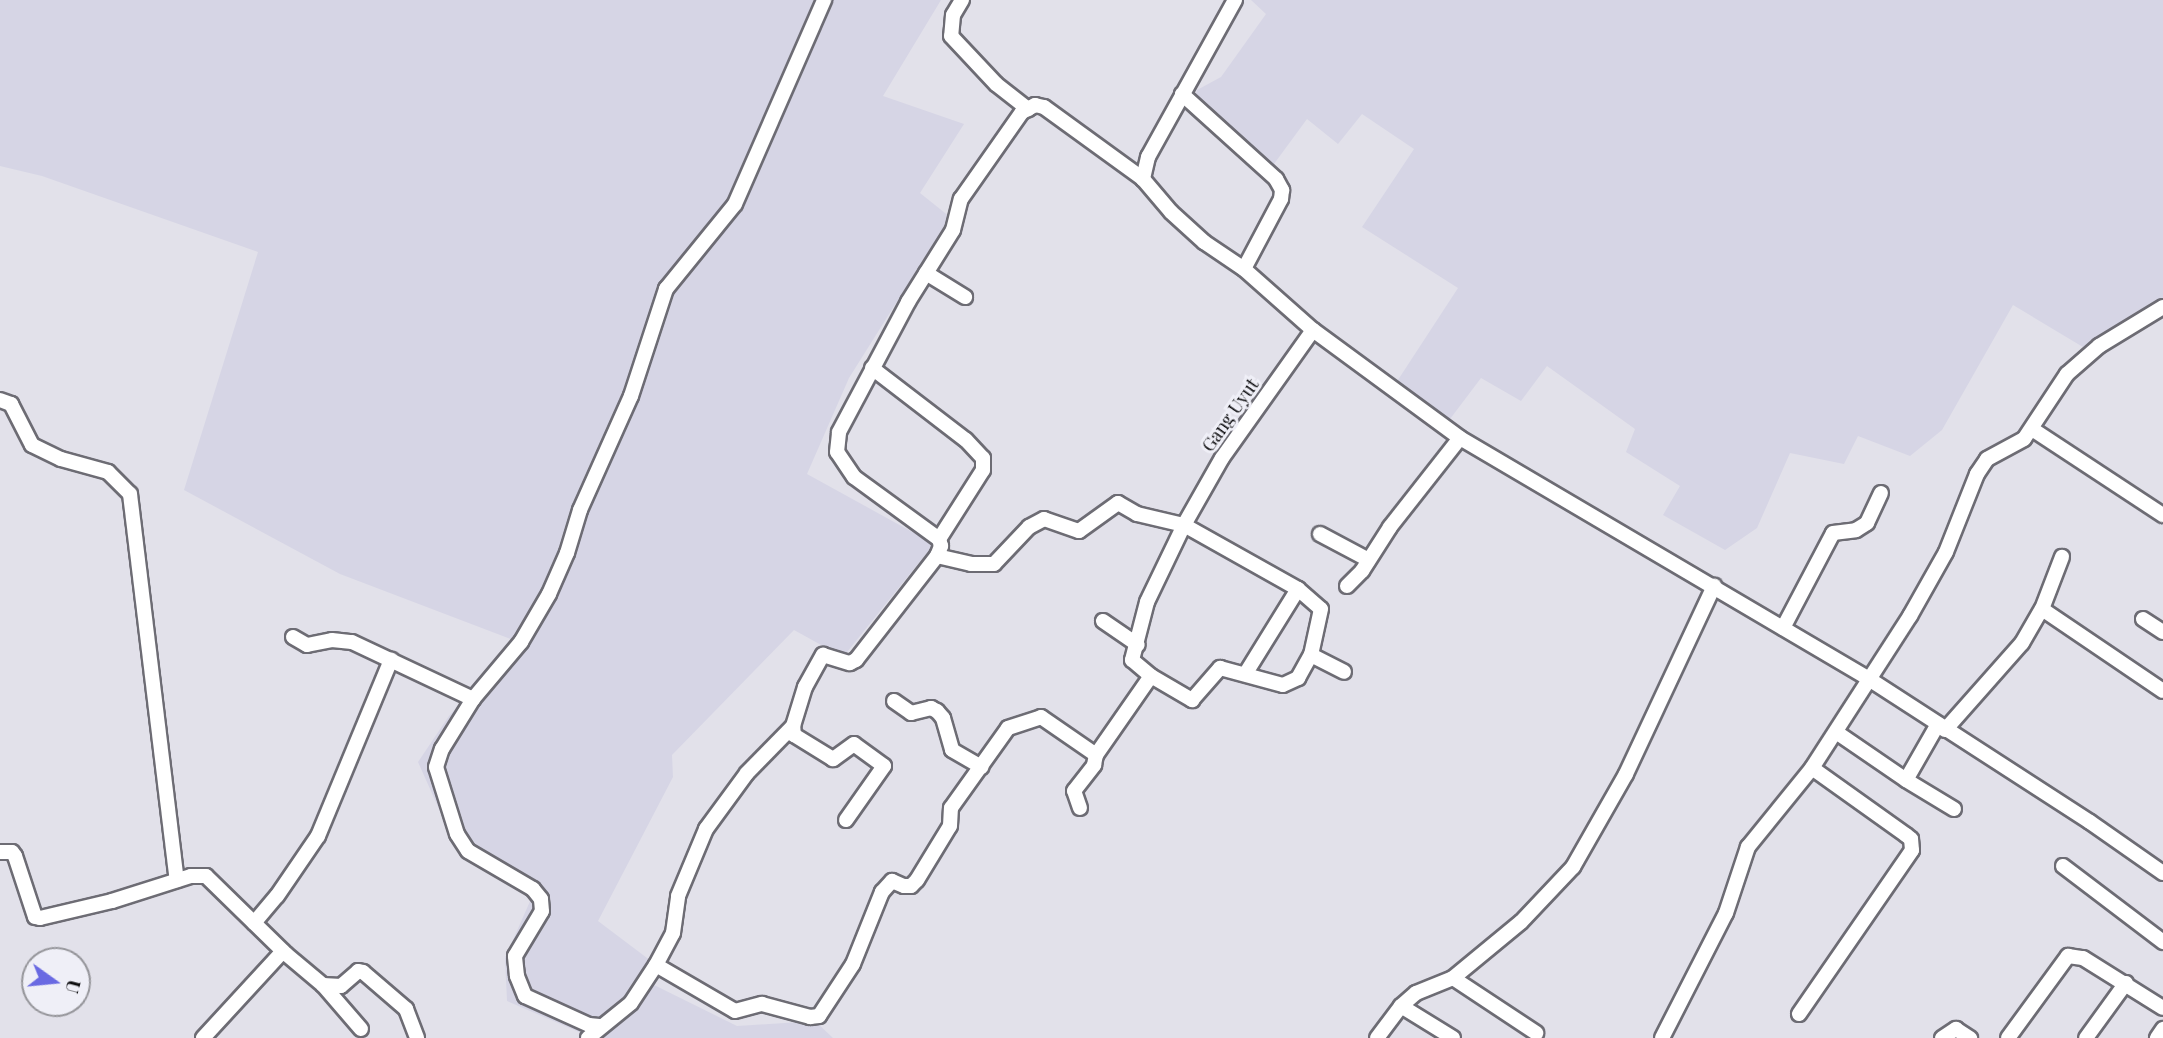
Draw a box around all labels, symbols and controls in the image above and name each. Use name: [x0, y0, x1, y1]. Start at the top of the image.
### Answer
street label: Gang Uyut: [1197, 374, 1263, 456]
north arrow: [21, 947, 91, 1017]
text: U: [60, 977, 89, 997]

